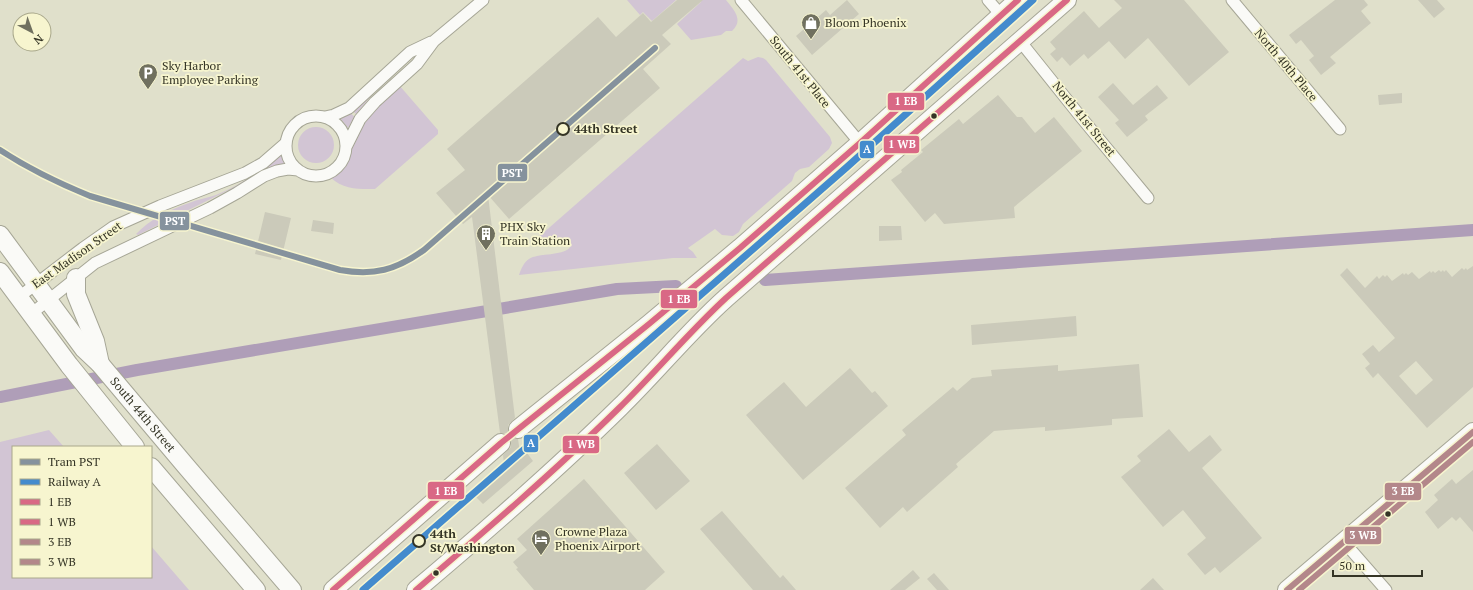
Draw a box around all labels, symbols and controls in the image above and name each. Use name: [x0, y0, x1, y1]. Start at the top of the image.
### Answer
north arrow: [12, 12, 52, 52]
shop icon: Bloom Phoenix: [800, 12, 822, 40]
place label: Bloom Phoenix: [825, 15, 907, 30]
street label: North 40th Place: [1252, 25, 1321, 104]
text: N: [30, 32, 46, 48]
street label: South 41st Place: [767, 33, 834, 111]
place label: Sky Harbor Employee Parking: [162, 58, 259, 87]
parking icon: Sky Harbor Employee Parking: [137, 62, 159, 90]
street label: North 41st Street: [1050, 78, 1119, 160]
line badge: 1 EB: [887, 92, 925, 111]
text: 1 EB: [895, 94, 917, 108]
unlabelled marker: [929, 111, 939, 121]
place label: 44th Street: [574, 121, 638, 136]
marker: 44th Street: [556, 122, 570, 136]
line badge: 1 WB: [883, 135, 920, 154]
text: 1 WB: [888, 137, 916, 151]
line badge: A: [859, 140, 875, 159]
text: A: [863, 142, 872, 156]
line badge: PST: [497, 163, 528, 182]
text: PST: [502, 166, 523, 180]
line badge: PST: [159, 211, 190, 231]
text: PST: [165, 214, 186, 228]
street label: East Madison Street: [29, 218, 125, 291]
place label: PHX Sky Train Station: [500, 219, 570, 248]
building icon: PHX Sky Train Station: [475, 223, 497, 251]
line badge: 1 EB: [660, 289, 698, 309]
text: 1 EB: [668, 292, 690, 306]
street label: South 44th Street: [107, 374, 179, 456]
line badge: A: [523, 434, 539, 453]
line badge: 1 WB: [562, 435, 600, 454]
text: A: [527, 436, 536, 450]
text: 1 WB: [567, 437, 595, 451]
legend: [12, 446, 152, 578]
text: Tram PST: [48, 454, 101, 469]
text: Railway A: [48, 474, 101, 489]
line badge: 1 EB: [427, 481, 465, 500]
line badge: 3 EB: [1384, 482, 1422, 501]
text: 1 EB: [435, 484, 457, 498]
text: 3 EB: [1392, 484, 1414, 498]
text: 1 EB: [48, 494, 72, 509]
unlabelled marker: [1383, 509, 1393, 519]
text: 1 WB: [48, 514, 76, 529]
place label: Crowne Plaza Phoenix Airport: [555, 524, 641, 553]
place label: 44th St/Washington: [430, 526, 515, 555]
line badge: 3 WB: [1344, 526, 1382, 545]
hotel icon: Crowne Plaza Phoenix Airport: [530, 528, 552, 556]
text: 3 WB: [1349, 528, 1377, 542]
text: 3 EB: [48, 534, 72, 549]
marker: 44th St/Washington: [412, 534, 426, 548]
scale bar: [1333, 552, 1422, 578]
text: 3 WB: [48, 554, 76, 569]
text: 50 m: [1339, 558, 1366, 573]
unlabelled marker: [431, 568, 441, 578]

